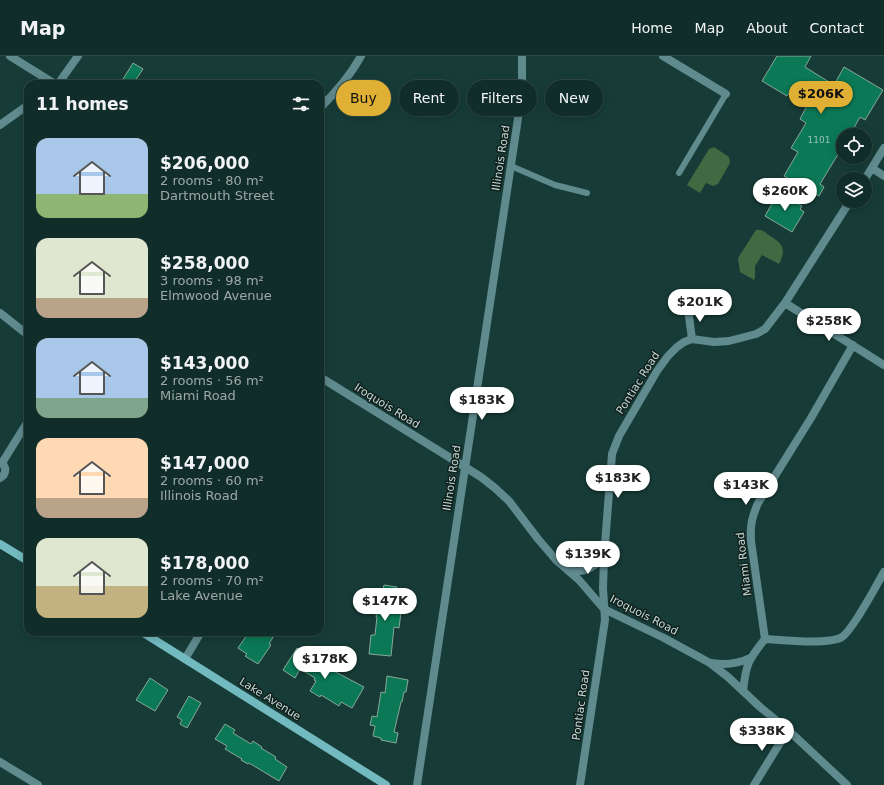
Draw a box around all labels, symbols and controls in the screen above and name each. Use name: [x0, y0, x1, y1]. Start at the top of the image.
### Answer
text: Map: [20, 17, 65, 39]
text: Home: [631, 20, 673, 36]
text: Map: [695, 20, 724, 36]
text: About: [746, 20, 788, 36]
text: Contact: [810, 20, 864, 36]
chip: Buy: [336, 80, 391, 116]
chip: Rent: [399, 80, 459, 116]
chip: Filters: [467, 80, 537, 116]
chip: New: [545, 80, 603, 116]
pin: $206K: [793, 81, 849, 115]
text: $206K: [798, 86, 844, 101]
icon: filters: [290, 93, 312, 115]
text: 11 homes: [36, 94, 129, 114]
street label: Illinois Road: [489, 124, 513, 192]
map controls: [836, 128, 872, 208]
button: locate: [836, 128, 872, 164]
house number: 1101: [808, 135, 830, 145]
text: $206,000: [160, 153, 249, 173]
icon: home: [68, 154, 116, 202]
button: layers: [836, 172, 872, 208]
text: 2 rooms · 80 m²: [160, 173, 264, 188]
pin: $260K: [757, 178, 813, 212]
text: $260K: [762, 183, 808, 198]
text: Dartmouth Street: [160, 188, 274, 203]
text: $258,000: [160, 253, 249, 273]
icon: home: [68, 254, 116, 302]
text: 3 rooms · 98 m²: [160, 273, 264, 288]
text: Elmwood Avenue: [160, 288, 272, 303]
pin: $201K: [672, 289, 728, 323]
text: $201K: [677, 294, 723, 309]
pin: $258K: [801, 308, 857, 342]
text: $258K: [806, 313, 852, 328]
street label: Pontiac Road: [614, 349, 662, 417]
text: $143,000: [160, 353, 249, 373]
icon: home: [68, 354, 116, 402]
text: 2 rooms · 56 m²: [160, 373, 264, 388]
street label: Iroquois Road: [352, 381, 422, 431]
pin: $183K: [454, 387, 510, 421]
text: Miami Road: [160, 388, 236, 403]
text: $183K: [459, 392, 505, 407]
street label: Illinois Road: [440, 444, 464, 512]
text: $147,000: [160, 453, 249, 473]
icon: home: [68, 454, 116, 502]
pin: $183K: [590, 465, 646, 499]
text: $183K: [595, 470, 641, 485]
pin: $143K: [718, 472, 774, 506]
text: 2 rooms · 60 m²: [160, 473, 264, 488]
text: $143K: [723, 477, 769, 492]
text: Illinois Road: [160, 488, 238, 503]
street label: Miami Road: [734, 531, 754, 597]
pin: $139K: [560, 541, 616, 575]
text: $139K: [565, 546, 611, 561]
text: $178,000: [160, 553, 249, 573]
icon: home: [68, 554, 116, 602]
text: 2 rooms · 70 m²: [160, 573, 264, 588]
text: Lake Avenue: [160, 588, 243, 603]
pin: $147K: [357, 588, 413, 622]
street label: Iroquois Road: [608, 592, 680, 638]
text: $147K: [362, 593, 408, 608]
pin: $178K: [297, 646, 353, 680]
text: $178K: [302, 651, 348, 666]
street label: Pontiac Road: [570, 669, 592, 741]
street label: Lake Avenue: [237, 675, 303, 723]
pin: $338K: [734, 718, 790, 752]
text: $338K: [739, 723, 785, 738]

